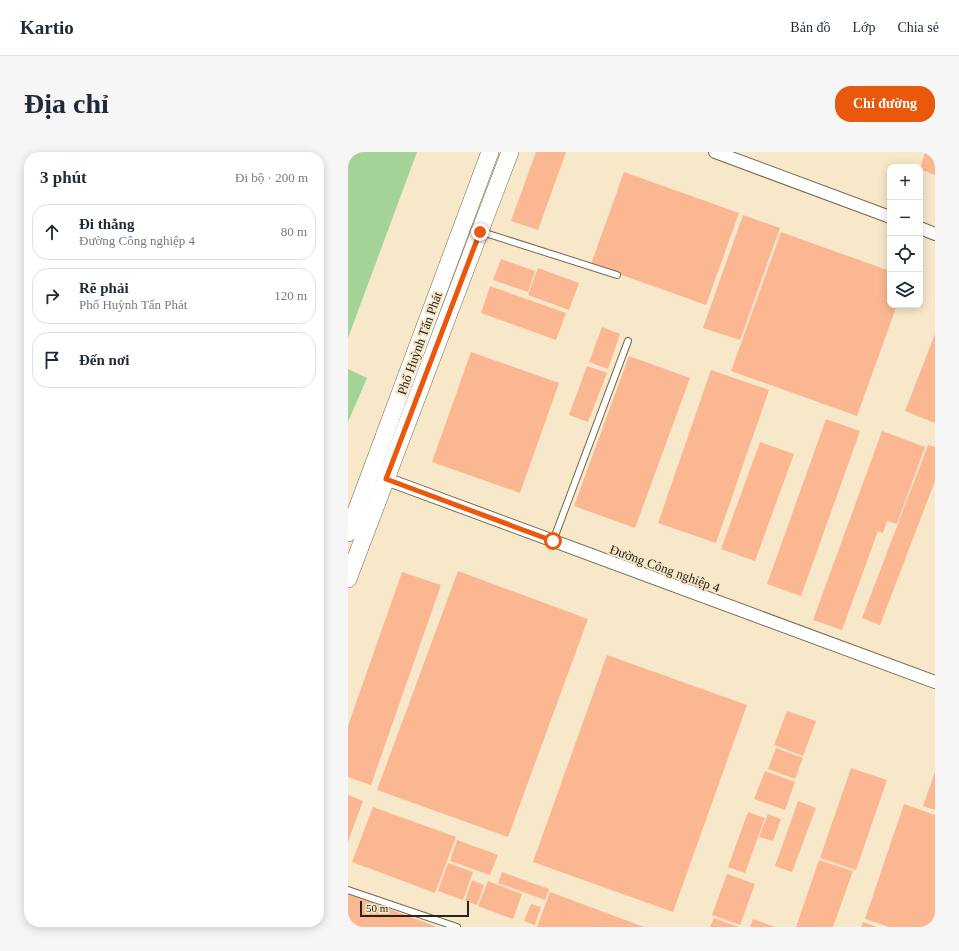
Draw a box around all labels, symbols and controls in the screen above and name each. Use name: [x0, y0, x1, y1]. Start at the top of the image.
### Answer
text: Kartio: [20, 17, 74, 38]
text: Bản đồ: [790, 20, 830, 35]
text: Lớp: [852, 20, 875, 35]
text: Chia sẻ: [897, 20, 939, 35]
button: Chỉ đường: [835, 86, 935, 122]
text: Địa chỉ: [24, 88, 109, 119]
map controls: [887, 164, 923, 308]
button: +: [887, 164, 923, 200]
text: 3 phút: [40, 168, 87, 187]
text: Đi bộ · 200 m: [235, 170, 308, 185]
button: −: [887, 200, 923, 236]
text: Đi thẳng: [79, 216, 134, 232]
icon: ahead: [41, 221, 63, 243]
route end: [471, 223, 489, 241]
text: 80 m: [281, 224, 307, 239]
text: Đường Công nghiệp 4: [79, 233, 195, 248]
button: locate: [887, 236, 923, 272]
button: layers: [887, 272, 923, 308]
text: Rẽ phải: [79, 280, 129, 296]
icon: right: [41, 285, 63, 307]
text: 120 m: [274, 288, 307, 303]
street label: Phố Huỳnh Tấn Phát: [394, 289, 445, 397]
text: Phố Huỳnh Tấn Phát: [79, 297, 187, 312]
icon: arrive: [41, 349, 63, 371]
text: Đến nơi: [79, 352, 129, 368]
route start: [544, 532, 562, 550]
street label: Đường Công nghiệp 4: [608, 542, 722, 596]
scale bar: [360, 899, 469, 918]
text: 50 m: [366, 902, 388, 914]

